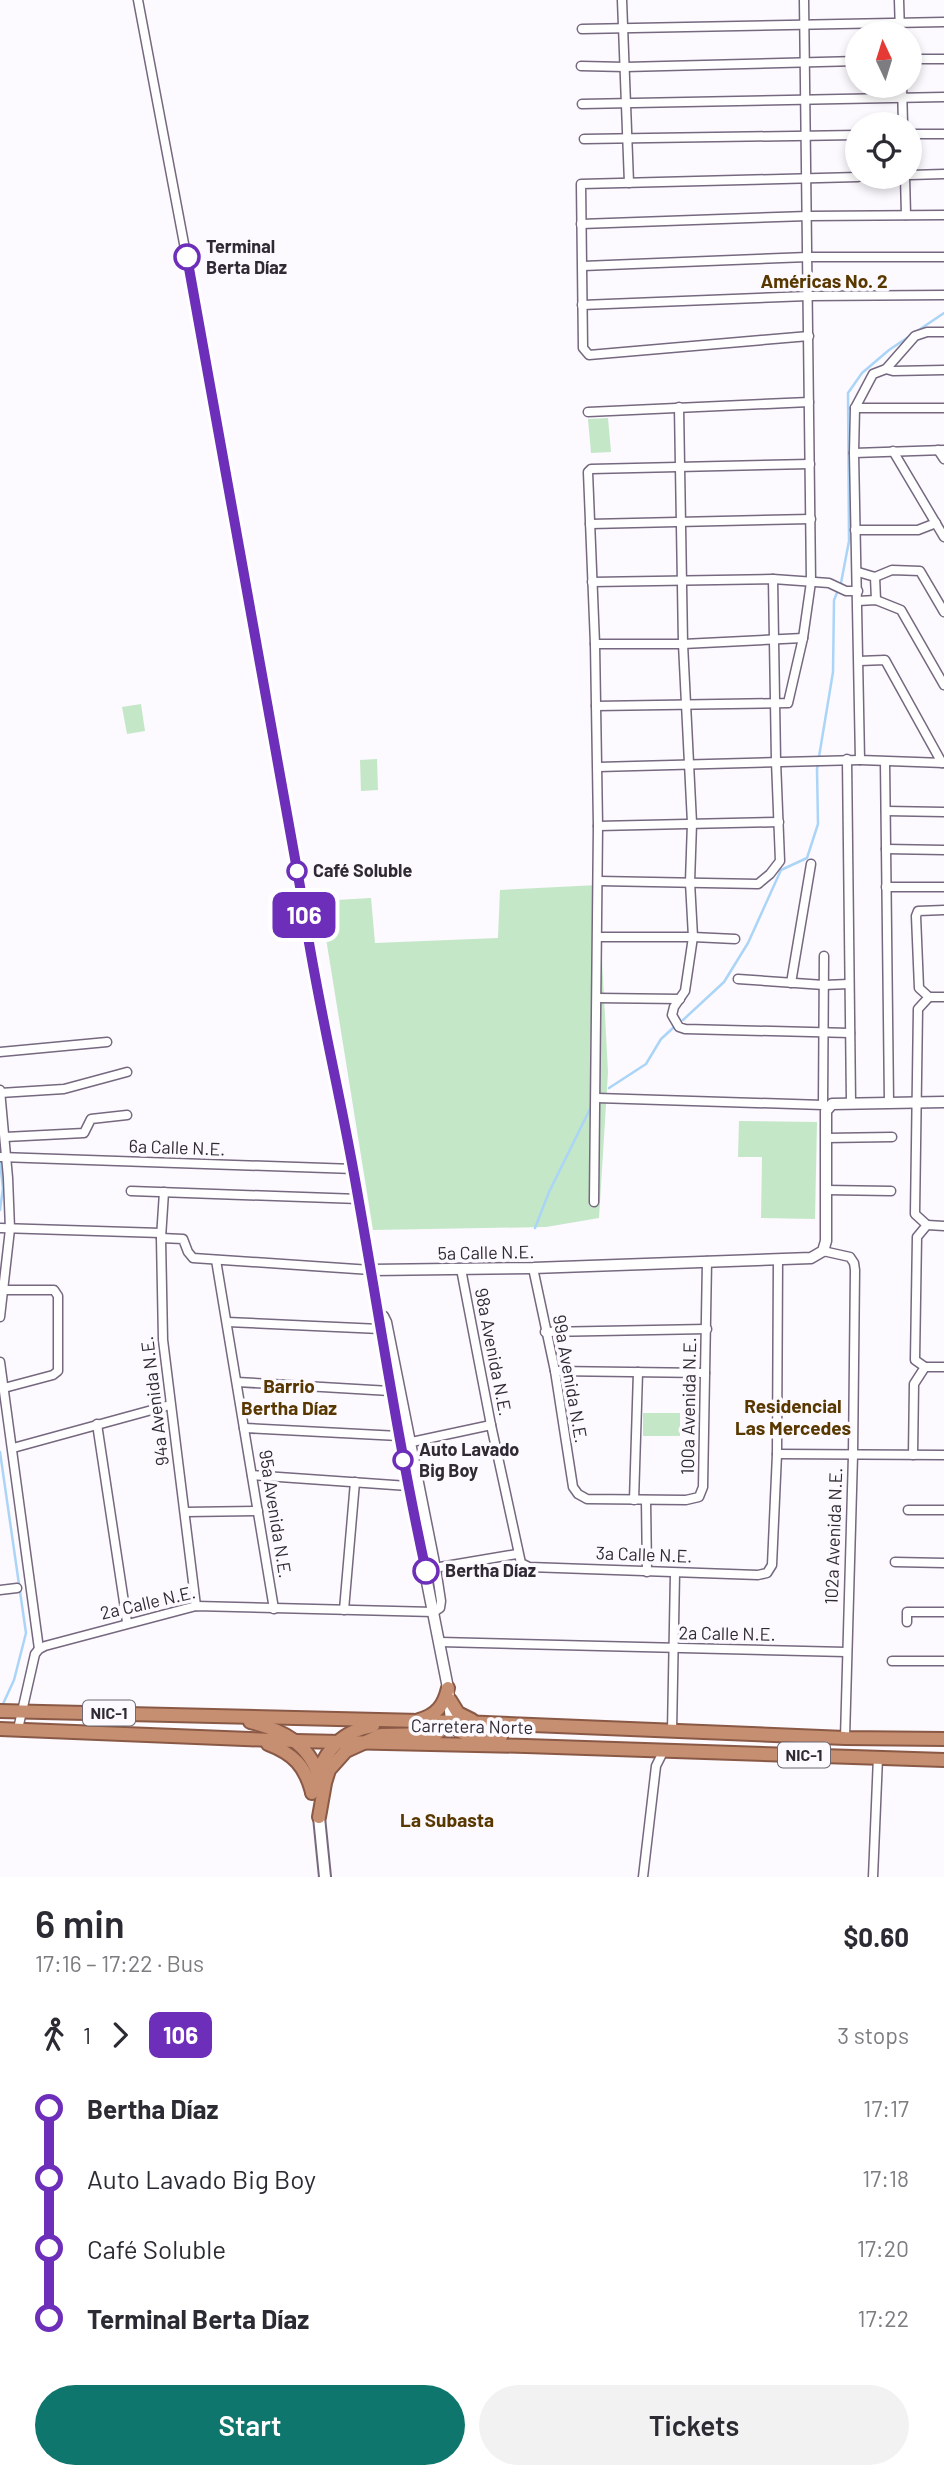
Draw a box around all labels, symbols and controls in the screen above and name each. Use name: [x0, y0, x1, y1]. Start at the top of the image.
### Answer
north arrow: [845, 21, 922, 98]
map controls: [845, 21, 922, 189]
button: locate: [845, 112, 922, 189]
place label: Terminal Berta Díaz: [206, 235, 287, 278]
marker: Terminal Berta Díaz: [174, 244, 200, 270]
district label: Américas No. 2: [760, 269, 888, 292]
place label: Café Soluble: [313, 859, 413, 881]
marker: Café Soluble: [287, 861, 307, 881]
line badge: 106: [264, 892, 344, 938]
text: 106: [286, 900, 322, 929]
street label: 6a Calle N.E.: [128, 1134, 226, 1160]
street label: 5a Calle N.E.: [438, 1240, 534, 1264]
street label: 98a Avenida N.E.: [471, 1286, 517, 1418]
street label: 99a Avenida N.E.: [549, 1313, 593, 1445]
street label: 94a Avenida N.E.: [135, 1335, 173, 1467]
street label: 100a Avenida N.E.: [676, 1337, 700, 1475]
district label: Barrio Bertha Díaz: [241, 1374, 337, 1419]
district label: Residencial Las Mercedes: [735, 1394, 851, 1439]
place label: Auto Lavado Big Boy: [419, 1438, 519, 1481]
street label: 95a Avenida N.E.: [255, 1448, 297, 1580]
marker: Auto Lavado Big Boy: [393, 1450, 413, 1470]
street label: 102a Avenida N.E.: [820, 1467, 846, 1605]
street label: 3a Calle N.E.: [595, 1541, 693, 1567]
marker: Bertha Díaz: [413, 1558, 439, 1584]
place label: Bertha Díaz: [445, 1559, 536, 1581]
street label: 2a Calle N.E.: [98, 1580, 197, 1624]
street label: 2a Calle N.E.: [678, 1621, 776, 1645]
road number: NIC-1: [83, 1700, 135, 1726]
street label: Carretera Norte: [411, 1714, 533, 1738]
road number: NIC-1: [778, 1742, 830, 1768]
district label: La Subasta: [400, 1808, 494, 1831]
text: 6 min: [35, 1900, 125, 1946]
text: $0.60: [844, 1921, 909, 1952]
text: 17:16 – 17:22 · Bus: [35, 1949, 204, 1977]
icon: walk: [35, 2016, 73, 2054]
icon: forward: [101, 2016, 139, 2054]
text: 106: [163, 2020, 198, 2049]
text: 1: [83, 2021, 91, 2049]
text: 3 stops: [837, 2021, 909, 2049]
text: Bertha Díaz: [87, 2093, 218, 2124]
text: 17:17: [863, 2094, 909, 2122]
text: Auto Lavado Big Boy: [87, 2163, 316, 2194]
text: 17:18: [862, 2164, 909, 2192]
text: Café Soluble: [87, 2233, 226, 2264]
text: 17:20: [857, 2234, 909, 2262]
text: Terminal Berta Díaz: [87, 2303, 309, 2334]
text: 17:22: [858, 2304, 909, 2332]
button: Start: [35, 2385, 465, 2465]
button: Tickets: [479, 2385, 909, 2465]

